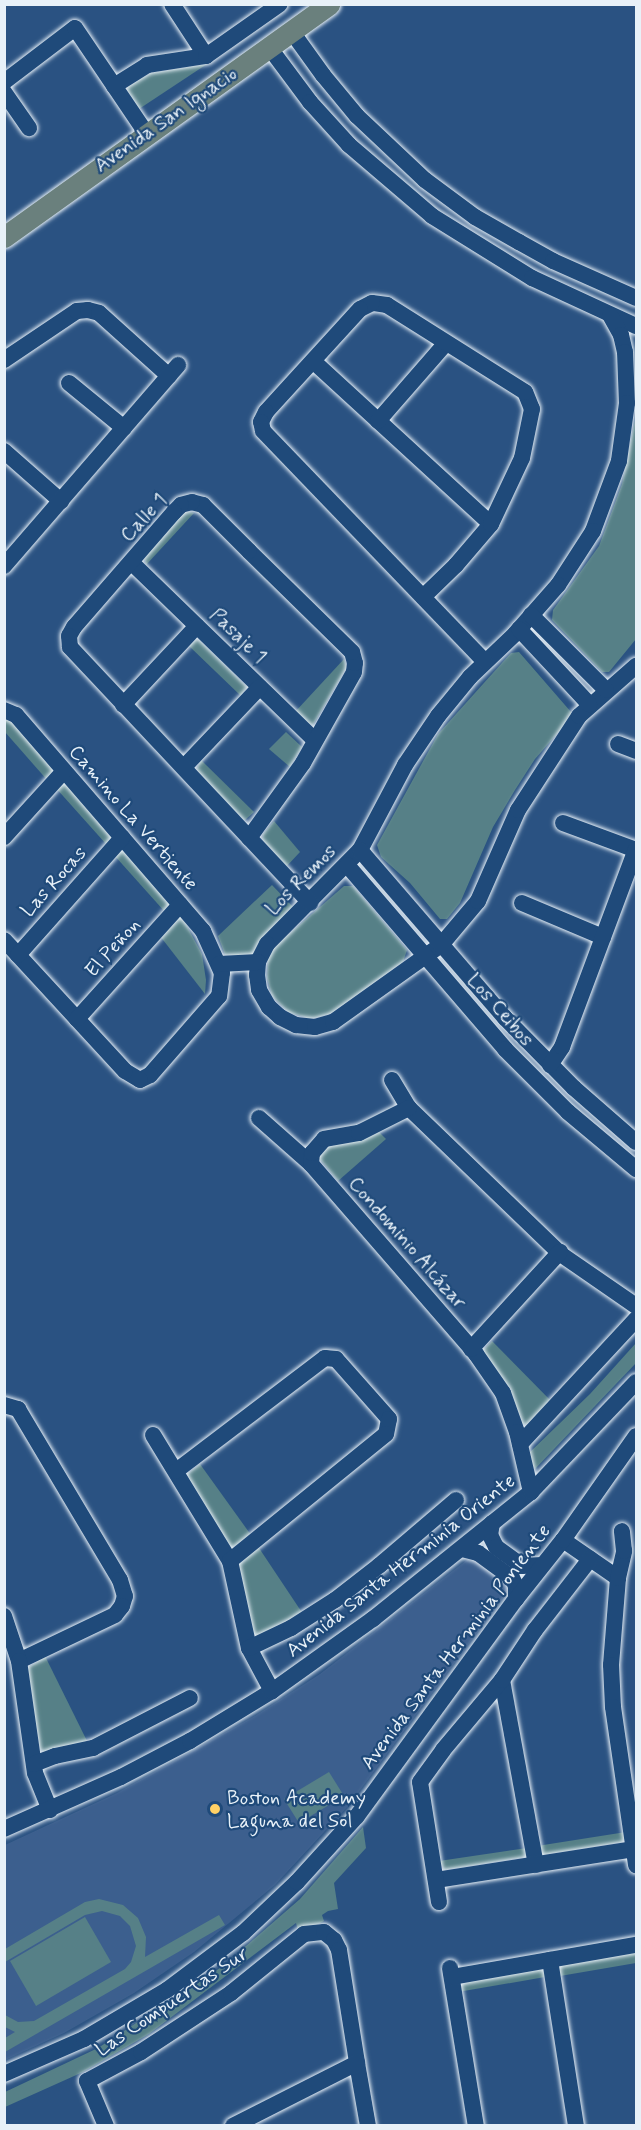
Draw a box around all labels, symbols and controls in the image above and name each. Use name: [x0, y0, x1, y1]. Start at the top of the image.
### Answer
street label: Avenida San Ignacio: [89, 61, 243, 179]
street label: Calle 1: [116, 489, 172, 547]
street label: Pasaje 1: [205, 603, 271, 669]
street label: Camino La Vertiente: [64, 741, 202, 895]
street label: Los Remos: [260, 839, 342, 921]
street label: Las Rocas: [17, 843, 91, 921]
street label: El Peñon: [80, 914, 146, 982]
street label: Los Ceibos: [461, 968, 539, 1052]
street label: Condominio Alcázar: [343, 1172, 471, 1314]
street label: Avenida Santa Herminia Oriente: [282, 1469, 520, 1663]
street label: Avenida Santa Herminia Poniente: [357, 1521, 555, 1773]
place label: Boston Academy Laguna del Sol: [227, 1786, 367, 1833]
marker: Boston Academy Laguna del Sol: [208, 1802, 222, 1816]
street label: Las Compuertas Sur: [94, 1944, 250, 2060]

